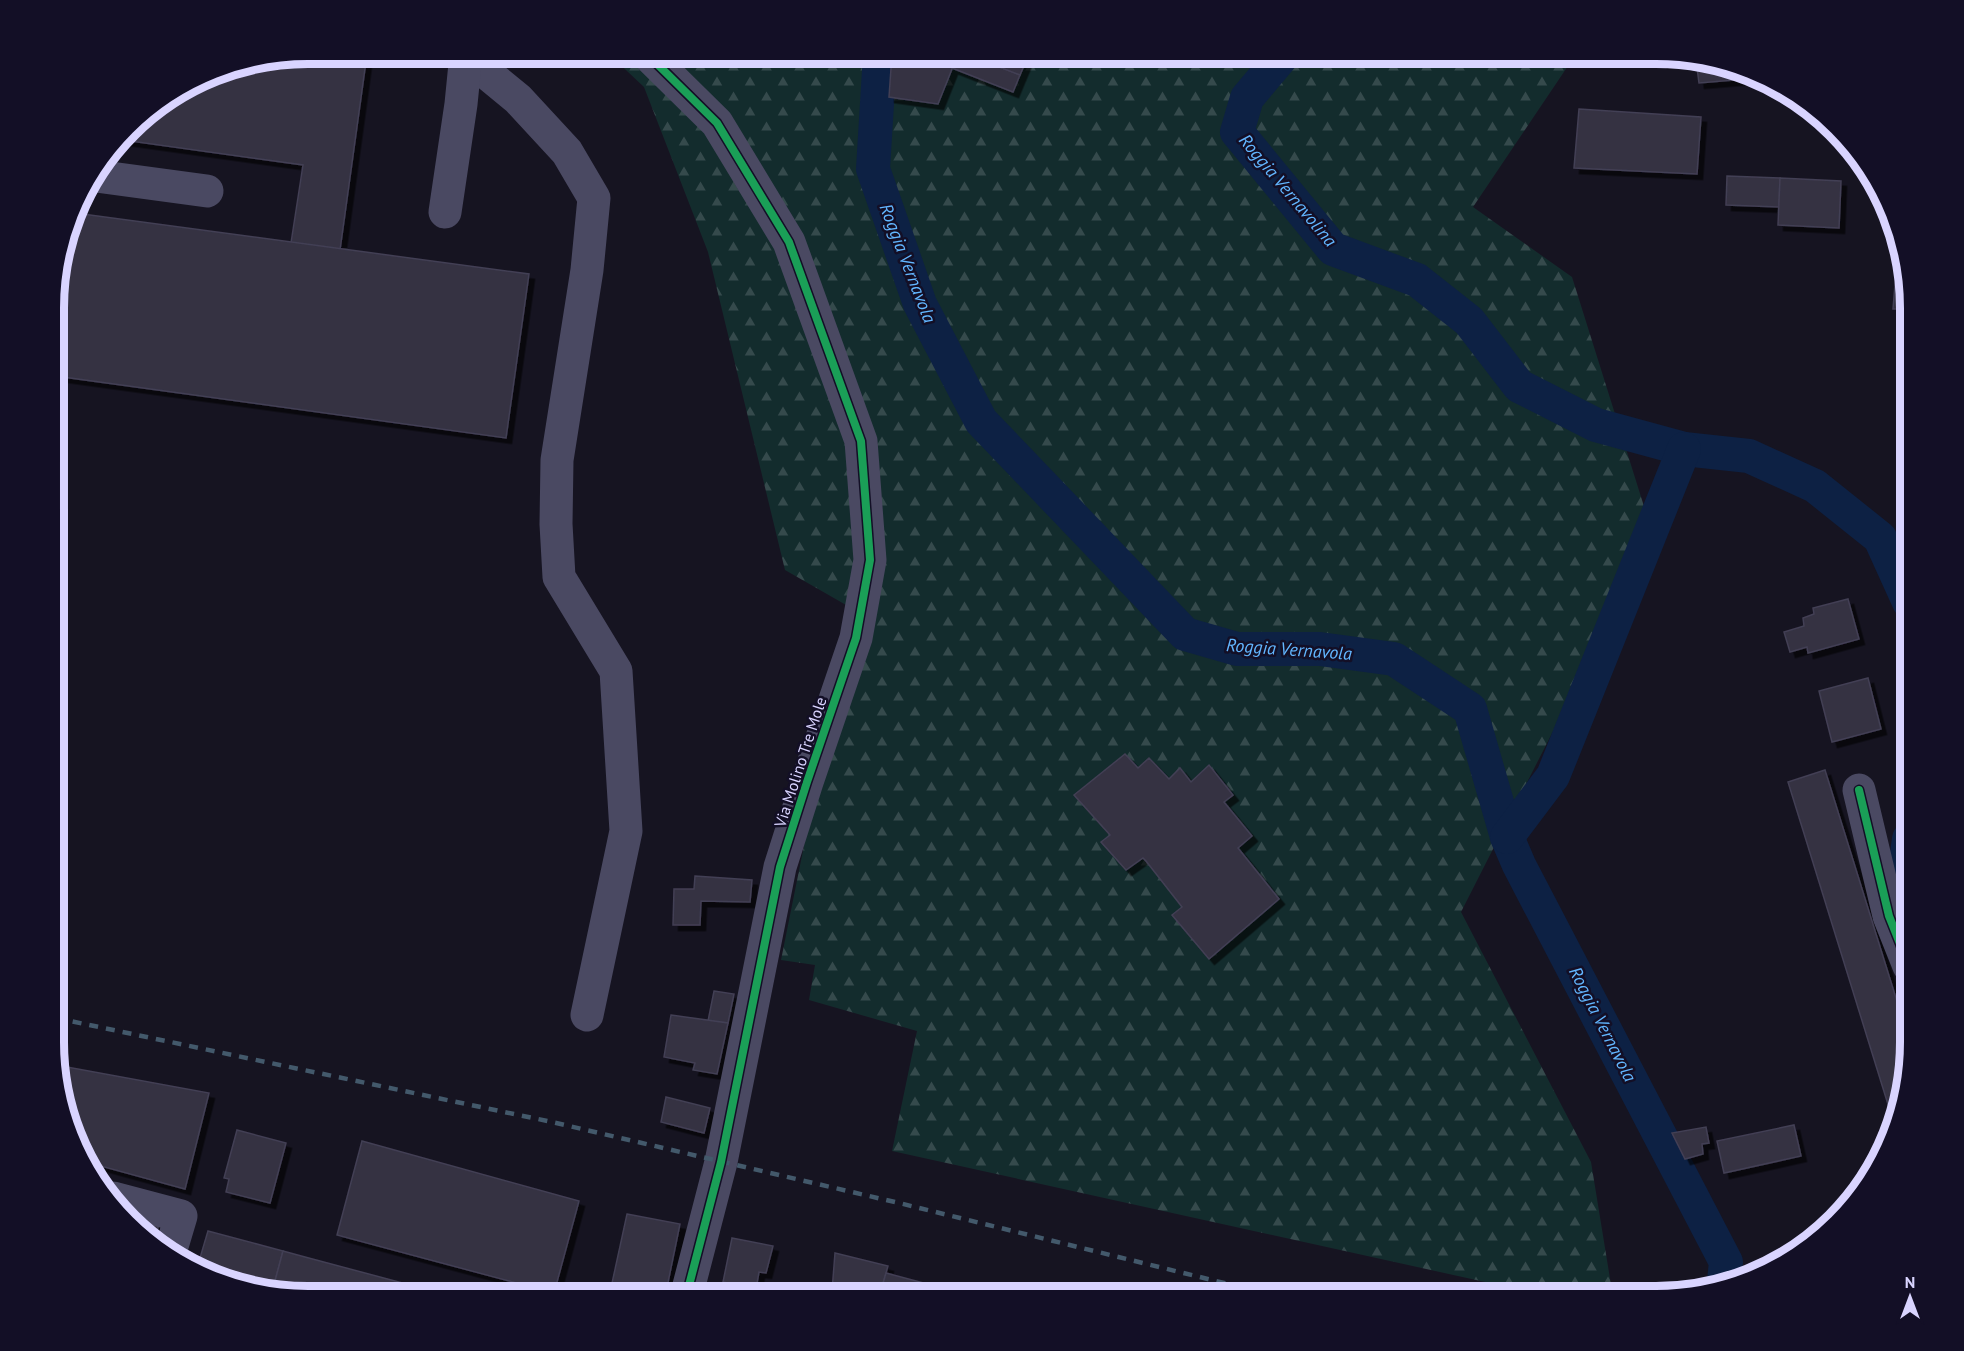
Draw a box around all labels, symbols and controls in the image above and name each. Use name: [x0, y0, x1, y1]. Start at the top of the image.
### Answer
water label: Roggia Vernavolina: [1234, 129, 1342, 251]
water label: Roggia Vernavola: [875, 200, 941, 326]
water label: Roggia Vernavola: [1225, 633, 1353, 665]
street label: Via Molino Tre Mole: [769, 694, 831, 831]
water label: Roggia Vernavola: [1564, 963, 1642, 1086]
north arrow: [1880, 1267, 1940, 1327]
text: N: [1905, 1272, 1915, 1292]

